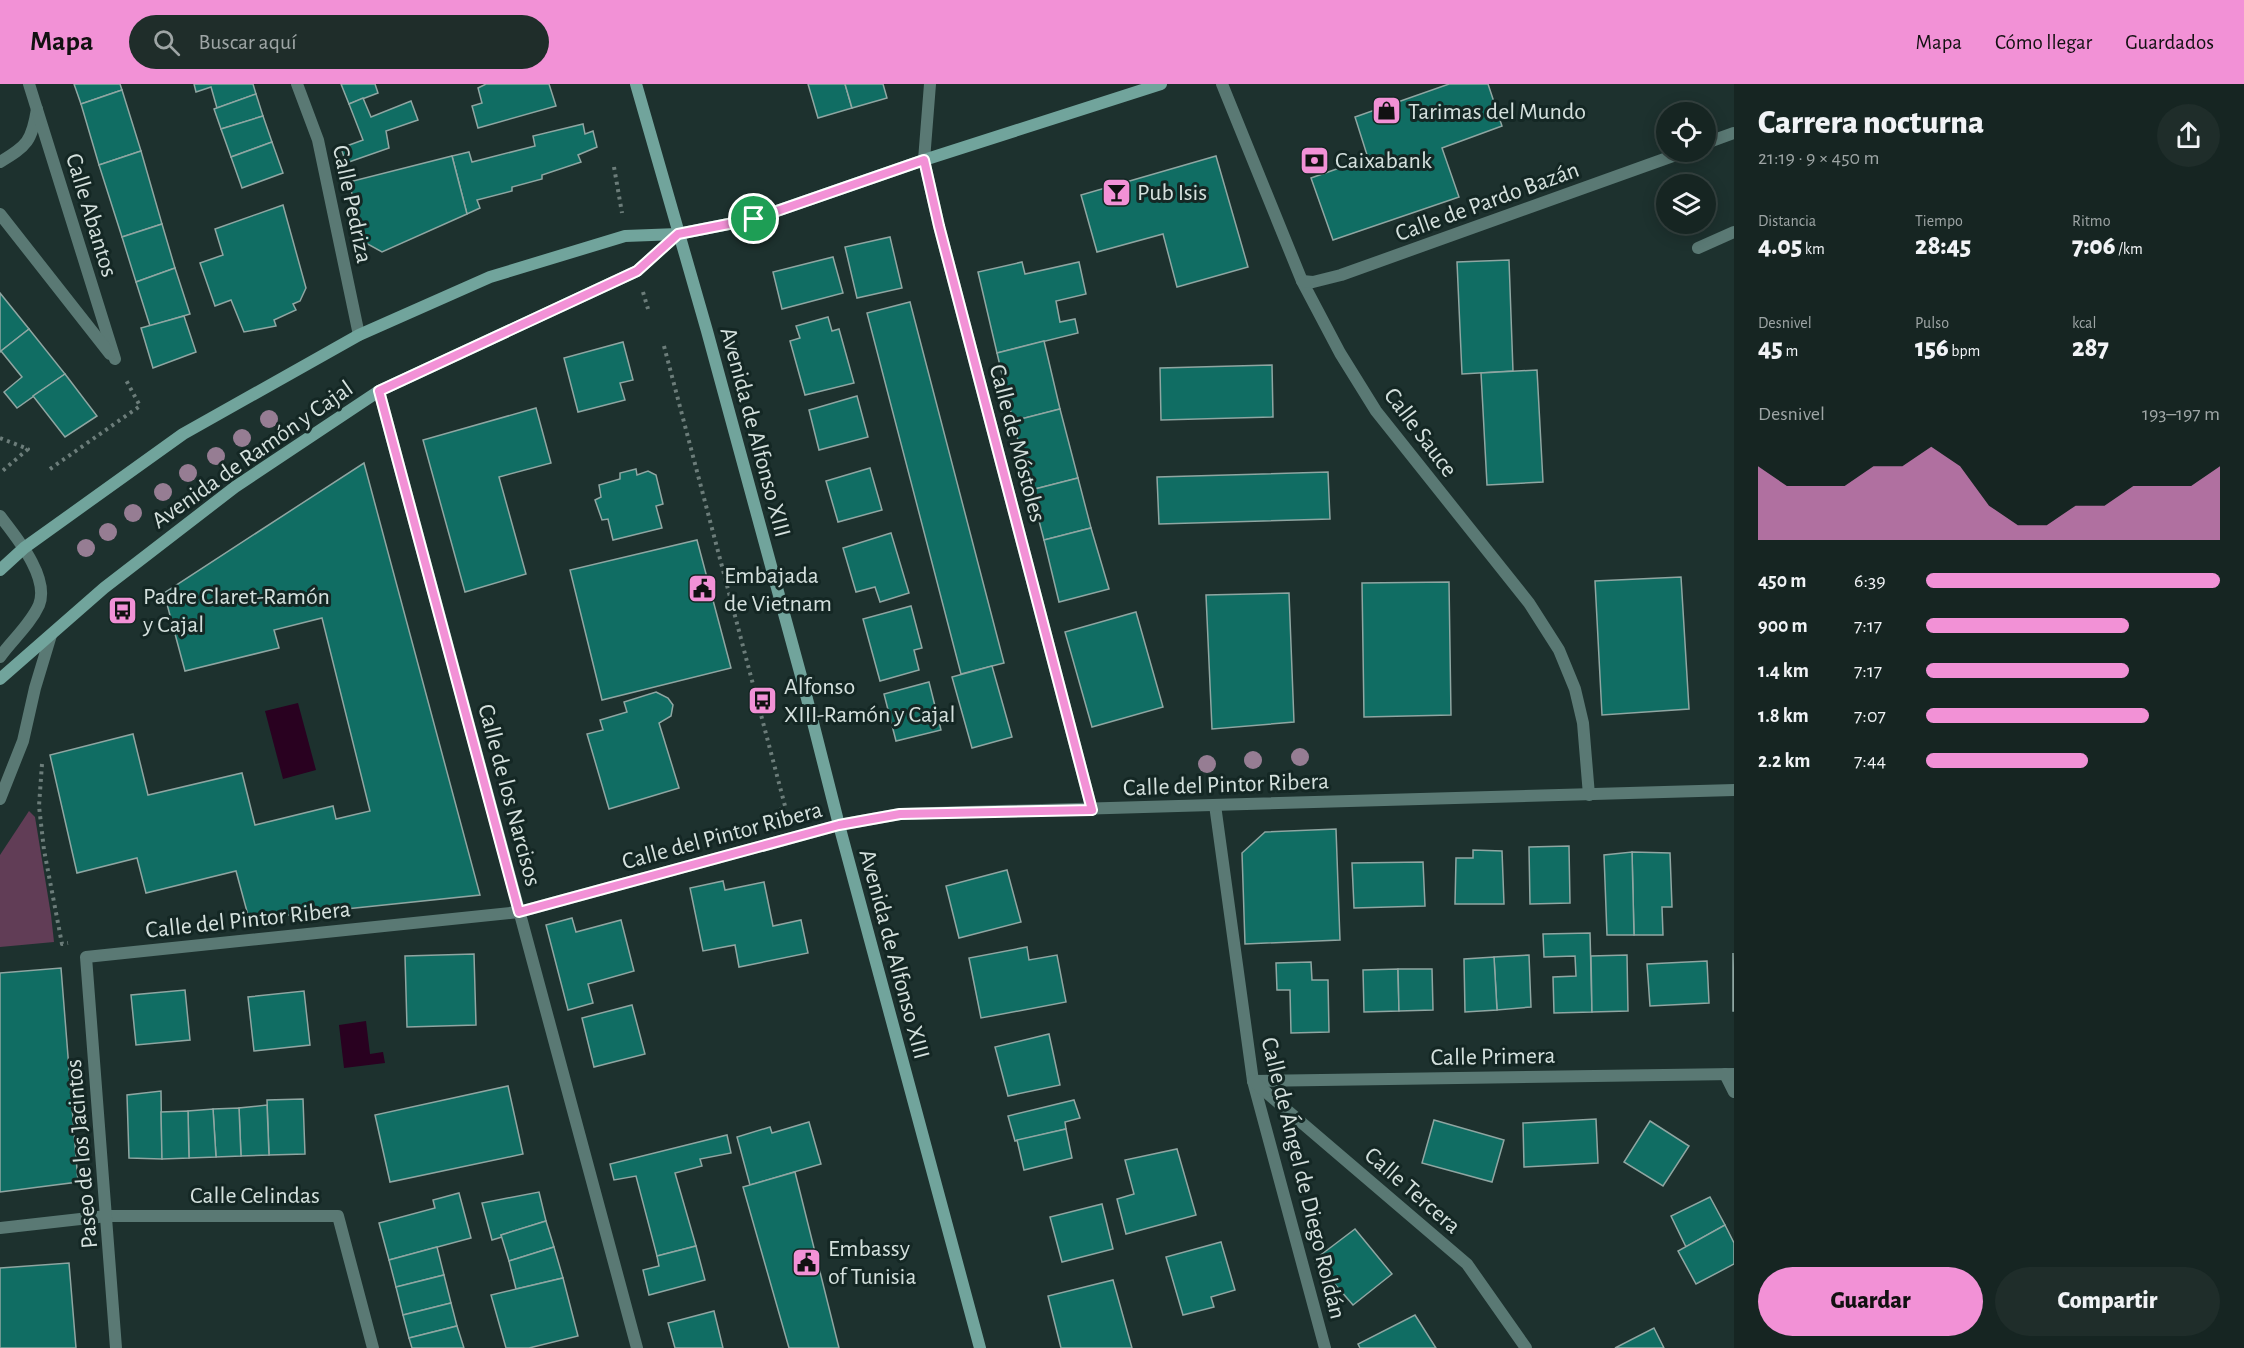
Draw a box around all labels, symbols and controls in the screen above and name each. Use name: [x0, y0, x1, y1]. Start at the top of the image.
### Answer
search box: [129, 15, 549, 69]
icon: search: [150, 26, 183, 59]
text: Mapa: [30, 28, 93, 56]
text: Buscar aquí: [198, 31, 297, 53]
text: Mapa: [1916, 32, 1962, 53]
text: Cómo llegar: [1995, 32, 2092, 53]
text: Guardados: [2125, 32, 2214, 53]
shop icon: Tarimas del Mundo: [1371, 95, 1403, 127]
place label: Tarimas del Mundo: [1408, 100, 1586, 124]
map controls: [1656, 102, 1716, 234]
button: locate: [1656, 102, 1716, 162]
button: share: [2157, 104, 2220, 167]
text: Carrera nocturna: [1758, 107, 1984, 140]
street label: Calle Pedriza: [328, 143, 376, 265]
bank icon: Caixabank: [1298, 144, 1330, 176]
text: 21:19 · 9 × 450 m: [1758, 148, 1879, 168]
place label: Caixabank: [1335, 149, 1432, 173]
street label: Calle Abantos: [61, 151, 121, 280]
street label: Calle de Pardo Bazán: [1392, 158, 1582, 246]
button: layers: [1656, 174, 1716, 234]
bar icon: Pub Isis: [1100, 176, 1132, 208]
place label: Pub Isis: [1137, 181, 1207, 205]
pin: [728, 193, 779, 244]
icon: arrive: [737, 202, 770, 235]
text: Distancia: [1758, 213, 1816, 229]
text: Tiempo: [1915, 213, 1963, 229]
text: Ritmo: [2072, 213, 2111, 229]
text: 4.05: [1758, 233, 1802, 259]
text: 28:45: [1915, 233, 1971, 259]
text: 7:06: [2072, 233, 2116, 259]
text: km: [1802, 241, 1825, 257]
text: /km: [2116, 241, 2143, 257]
text: Desnivel: [1758, 315, 1812, 331]
text: Pulso: [1915, 315, 1949, 331]
text: kcal: [2072, 315, 2096, 331]
street label: Avenida de Alfonso XIII: [715, 325, 795, 540]
text: 45: [1758, 335, 1783, 361]
text: 156: [1915, 335, 1949, 361]
text: 287: [2072, 335, 2109, 361]
text: m: [1783, 343, 1798, 359]
text: bpm: [1949, 343, 1980, 359]
street label: Calle de Móstoles: [984, 362, 1050, 525]
street label: Avenida de Ramón y Cajal: [148, 376, 357, 533]
street label: Calle Sauce: [1379, 383, 1461, 482]
text: Desnivel: [1758, 404, 1825, 424]
text: 193–197 m: [2142, 404, 2220, 424]
place label: Embajada de Vietnam: [724, 564, 832, 616]
text: 450 m: [1758, 571, 1806, 591]
text: 6:39: [1854, 571, 1886, 591]
public building icon: Embajada de Vietnam: [687, 573, 719, 605]
place label: Padre Claret-Ramón y Cajal: [142, 585, 330, 637]
bus stop icon: Padre Claret-Ramón y Cajal: [106, 594, 138, 626]
text: 900 m: [1758, 616, 1808, 636]
text: 7:17: [1854, 616, 1882, 636]
text: 1.4 km: [1758, 661, 1809, 681]
text: 7:17: [1854, 661, 1882, 681]
place label: Alfonso XIII-Ramón y Cajal: [784, 675, 955, 727]
bus stop icon: Alfonso XIII-Ramón y Cajal: [747, 684, 779, 716]
street label: Calle de los Narcisos: [473, 702, 545, 889]
text: 1.8 km: [1758, 706, 1809, 726]
text: 7:07: [1854, 706, 1886, 726]
text: 2.2 km: [1758, 751, 1810, 771]
text: 7:44: [1854, 751, 1886, 771]
street label: Calle del Pintor Ribera: [1123, 769, 1330, 801]
street label: Calle del Pintor Ribera: [620, 798, 825, 874]
street label: Avenida de Alfonso XIII: [854, 847, 934, 1062]
street label: Calle del Pintor Ribera: [144, 897, 352, 943]
street label: Calle de Ángel de Diego Roldán: [1256, 1034, 1352, 1322]
street label: Calle Primera: [1430, 1044, 1556, 1070]
street label: Paseo de los Jacintos: [62, 1058, 102, 1250]
street label: Calle Tercera: [1360, 1143, 1465, 1239]
street label: Calle Celindas: [190, 1184, 320, 1208]
place label: Embassy of Tunisia: [828, 1237, 917, 1289]
public building icon: Embassy of Tunisia: [791, 1246, 823, 1278]
button: Guardar: [1758, 1267, 1983, 1336]
button: Compartir: [1995, 1267, 2220, 1336]

